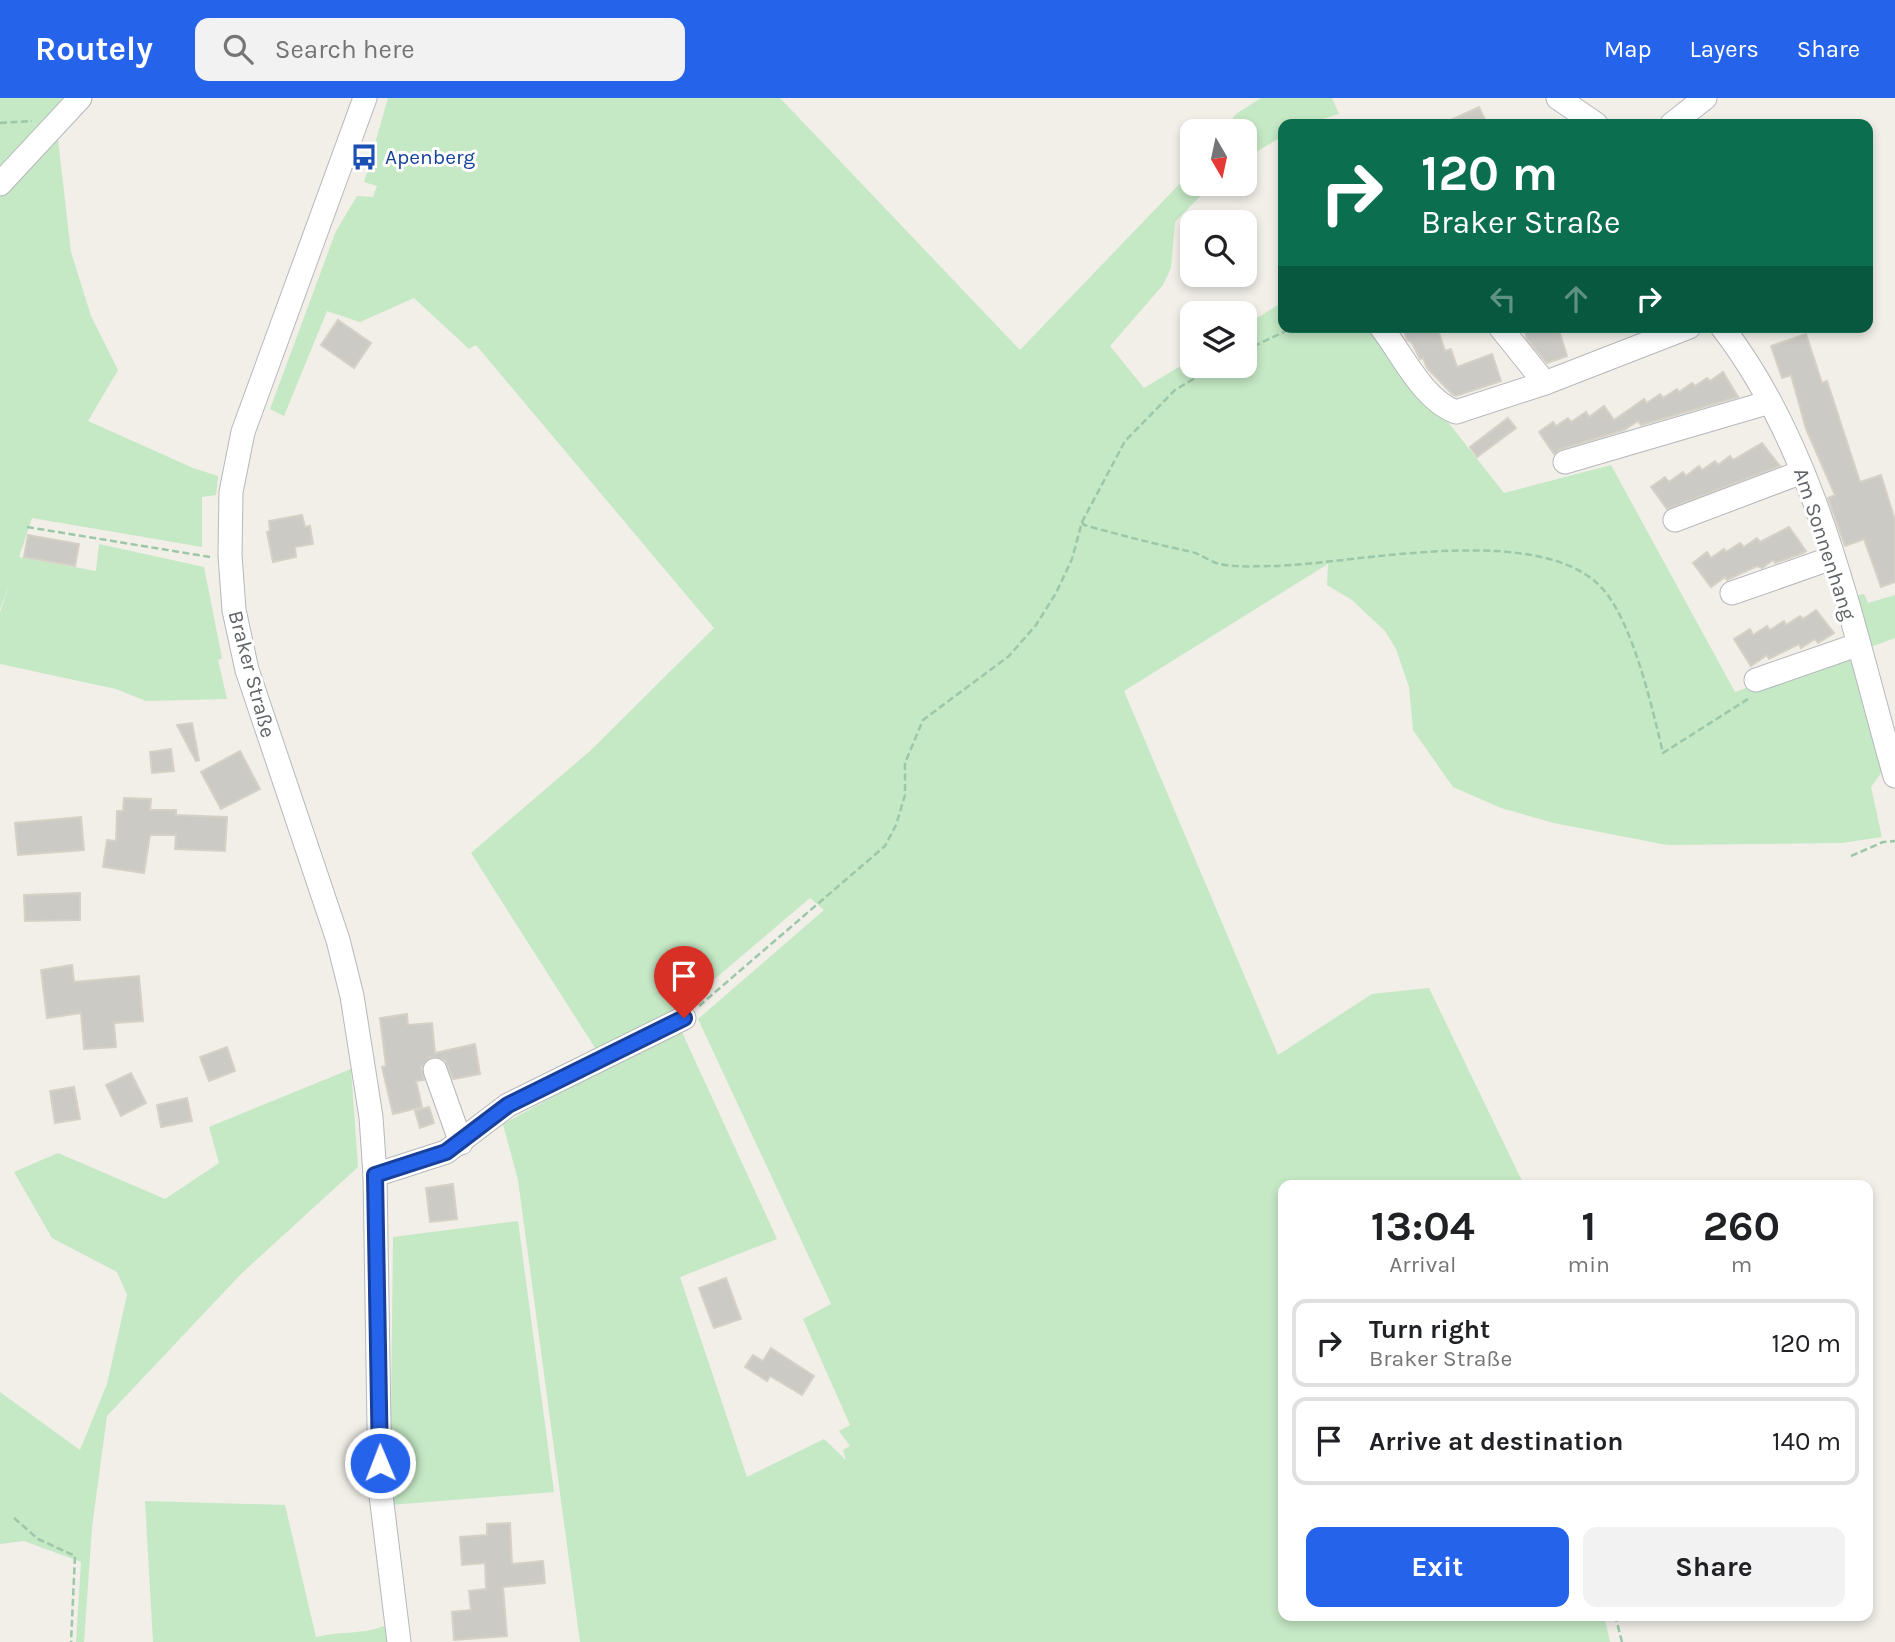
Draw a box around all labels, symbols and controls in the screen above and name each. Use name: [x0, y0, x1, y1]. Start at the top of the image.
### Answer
search box: [195, 18, 685, 81]
text: Routely: [35, 30, 153, 68]
icon: search: [219, 30, 257, 68]
text: Search here: [275, 34, 415, 65]
text: Map: [1604, 35, 1652, 63]
text: Layers: [1690, 35, 1759, 63]
text: Share: [1797, 35, 1860, 63]
north arrow: [1180, 119, 1256, 196]
map controls: [1180, 119, 1257, 378]
bus stop icon: Apenberg: [349, 142, 379, 172]
place label: Apenberg: [385, 145, 475, 169]
text: 120 m: [1421, 145, 1558, 202]
icon: right: [1306, 147, 1397, 238]
text: Braker Straße: [1421, 204, 1620, 241]
button: search: [1180, 210, 1257, 287]
icon: left: [1484, 280, 1522, 318]
icon: ahead: [1557, 280, 1595, 318]
icon: right: [1630, 280, 1668, 318]
button: layers: [1180, 301, 1257, 378]
street label: Am Sonnenhang: [1789, 465, 1861, 623]
street label: Braker Straße: [223, 608, 281, 740]
pin: [654, 946, 714, 1018]
icon: arrive: [665, 957, 703, 995]
text: 13:04: [1371, 1201, 1475, 1251]
text: 1: [1581, 1201, 1596, 1251]
text: 260: [1703, 1201, 1780, 1251]
text: Arrival: [1389, 1251, 1456, 1278]
text: min: [1568, 1251, 1610, 1278]
text: m: [1731, 1251, 1752, 1278]
text: Turn right: [1369, 1314, 1490, 1345]
icon: right: [1310, 1324, 1348, 1362]
text: 120 m: [1771, 1328, 1841, 1359]
text: Braker Straße: [1369, 1345, 1512, 1372]
icon: arrive: [1310, 1422, 1348, 1460]
position arrow: [343, 1426, 417, 1500]
text: Arrive at destination: [1369, 1426, 1623, 1457]
text: 140 m: [1772, 1426, 1841, 1457]
button: Exit: [1306, 1527, 1569, 1607]
button: Share: [1583, 1527, 1845, 1607]

